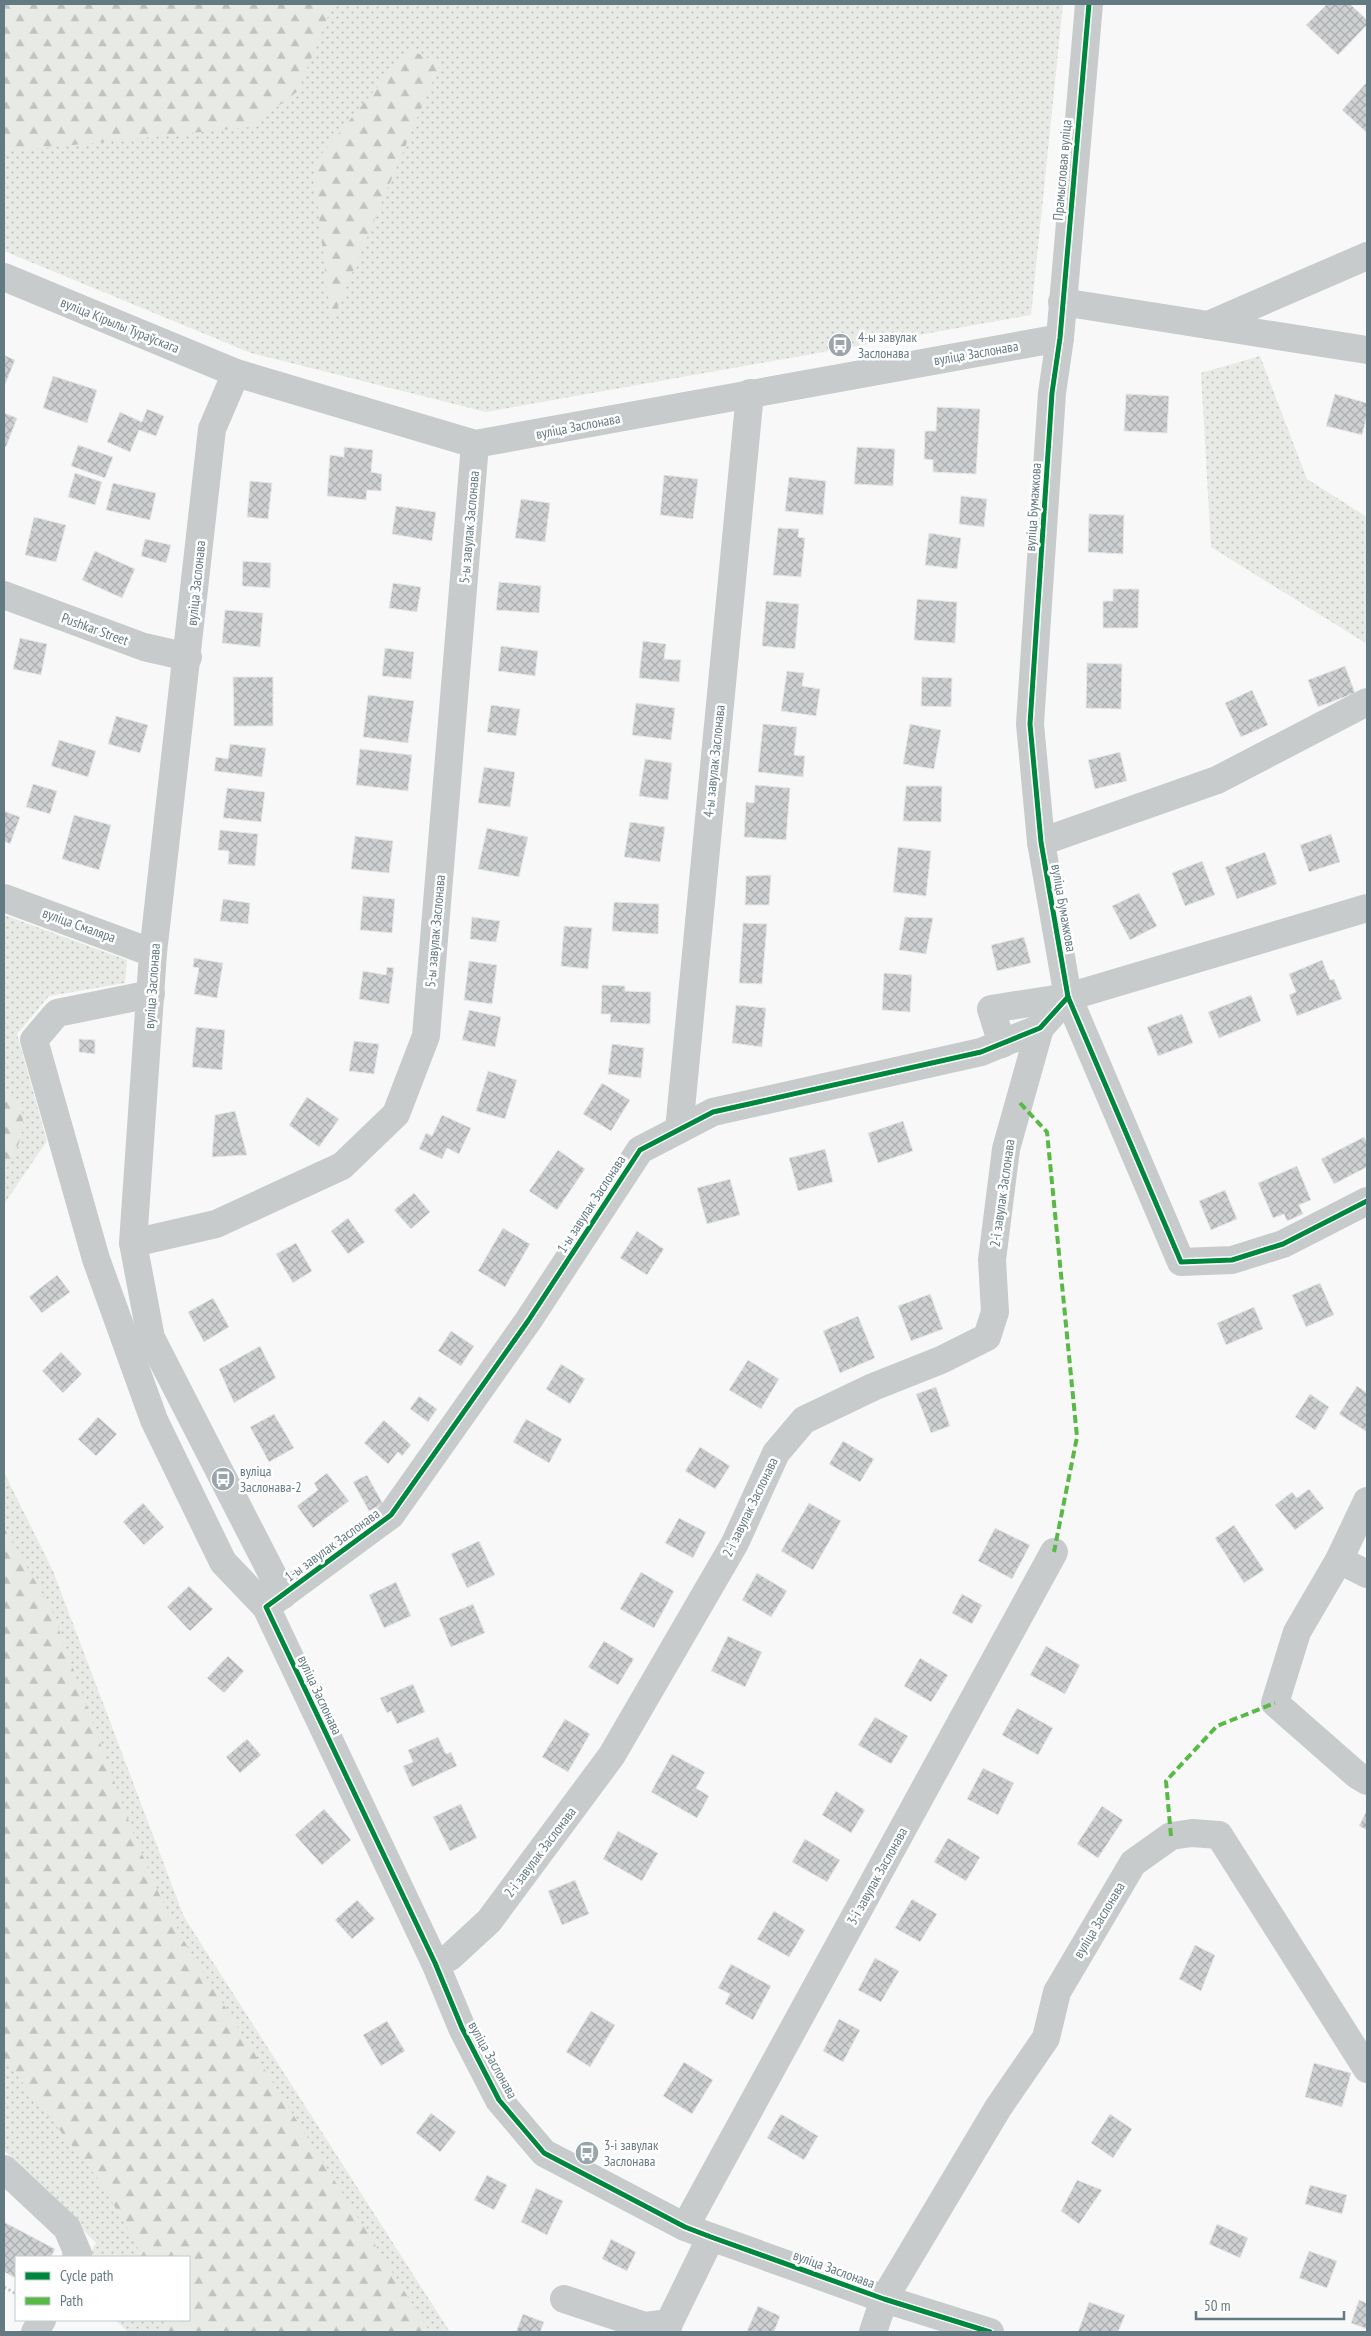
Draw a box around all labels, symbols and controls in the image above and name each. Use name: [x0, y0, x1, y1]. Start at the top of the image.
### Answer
street label: Прамысловая вуліца: [1049, 119, 1075, 221]
street label: вуліца Кірылы Тураўскага: [58, 293, 182, 357]
place label: 4-ы завулак Заслонава: [858, 328, 917, 362]
bus stop icon: 4-ы завулак Заслонава: [827, 332, 853, 358]
street label: вуліца Заслонава: [932, 337, 1020, 369]
street label: вуліца Заслонава: [534, 409, 622, 443]
street label: вуліца Бумажкова: [1021, 462, 1045, 552]
street label: 5-ы завулак Заслонава: [455, 470, 483, 584]
street label: вуліца Заслонава: [183, 540, 209, 626]
street label: Pushkar Street: [59, 609, 131, 649]
street label: 4-ы завулак Заслонава: [699, 704, 729, 818]
street label: вуліца Бумажкова: [1047, 863, 1081, 953]
street label: 5-ы завулак Заслонава: [421, 874, 449, 988]
street label: вуліца Смаляра: [40, 903, 118, 947]
street label: вуліца Заслонава: [140, 943, 164, 1029]
street label: 2-і завулак Заслонава: [986, 1138, 1018, 1248]
street label: 1-ы завулак Заслонава: [553, 1152, 629, 1256]
street label: 2-і завулак Заслонава: [718, 1454, 782, 1560]
place label: вуліца Заслонава-2: [240, 1462, 302, 1496]
bus stop icon: вуліца Заслонава-2: [210, 1466, 236, 1492]
street label: 1-ы завулак Заслонава: [281, 1504, 383, 1586]
street label: вуліца Заслонава: [294, 1652, 346, 1738]
street label: 2-і завулак Заслонава: [500, 1803, 580, 1901]
street label: 3-і завулак Заслонава: [843, 1824, 911, 1928]
street label: вуліца Заслонава: [1069, 1879, 1129, 1961]
street label: вуліца Заслонава: [464, 2018, 522, 2102]
place label: 3-і завулак Заслонава: [604, 2136, 659, 2170]
bus stop icon: 3-і завулак Заслонава: [574, 2140, 600, 2166]
street label: вуліца Заслонава: [791, 2246, 877, 2292]
legend: [15, 2256, 190, 2321]
text: Cycle path: [60, 2266, 113, 2285]
scale bar: [1196, 2288, 1344, 2320]
text: Path: [60, 2291, 83, 2310]
text: 50 m: [1204, 2296, 1230, 2315]

